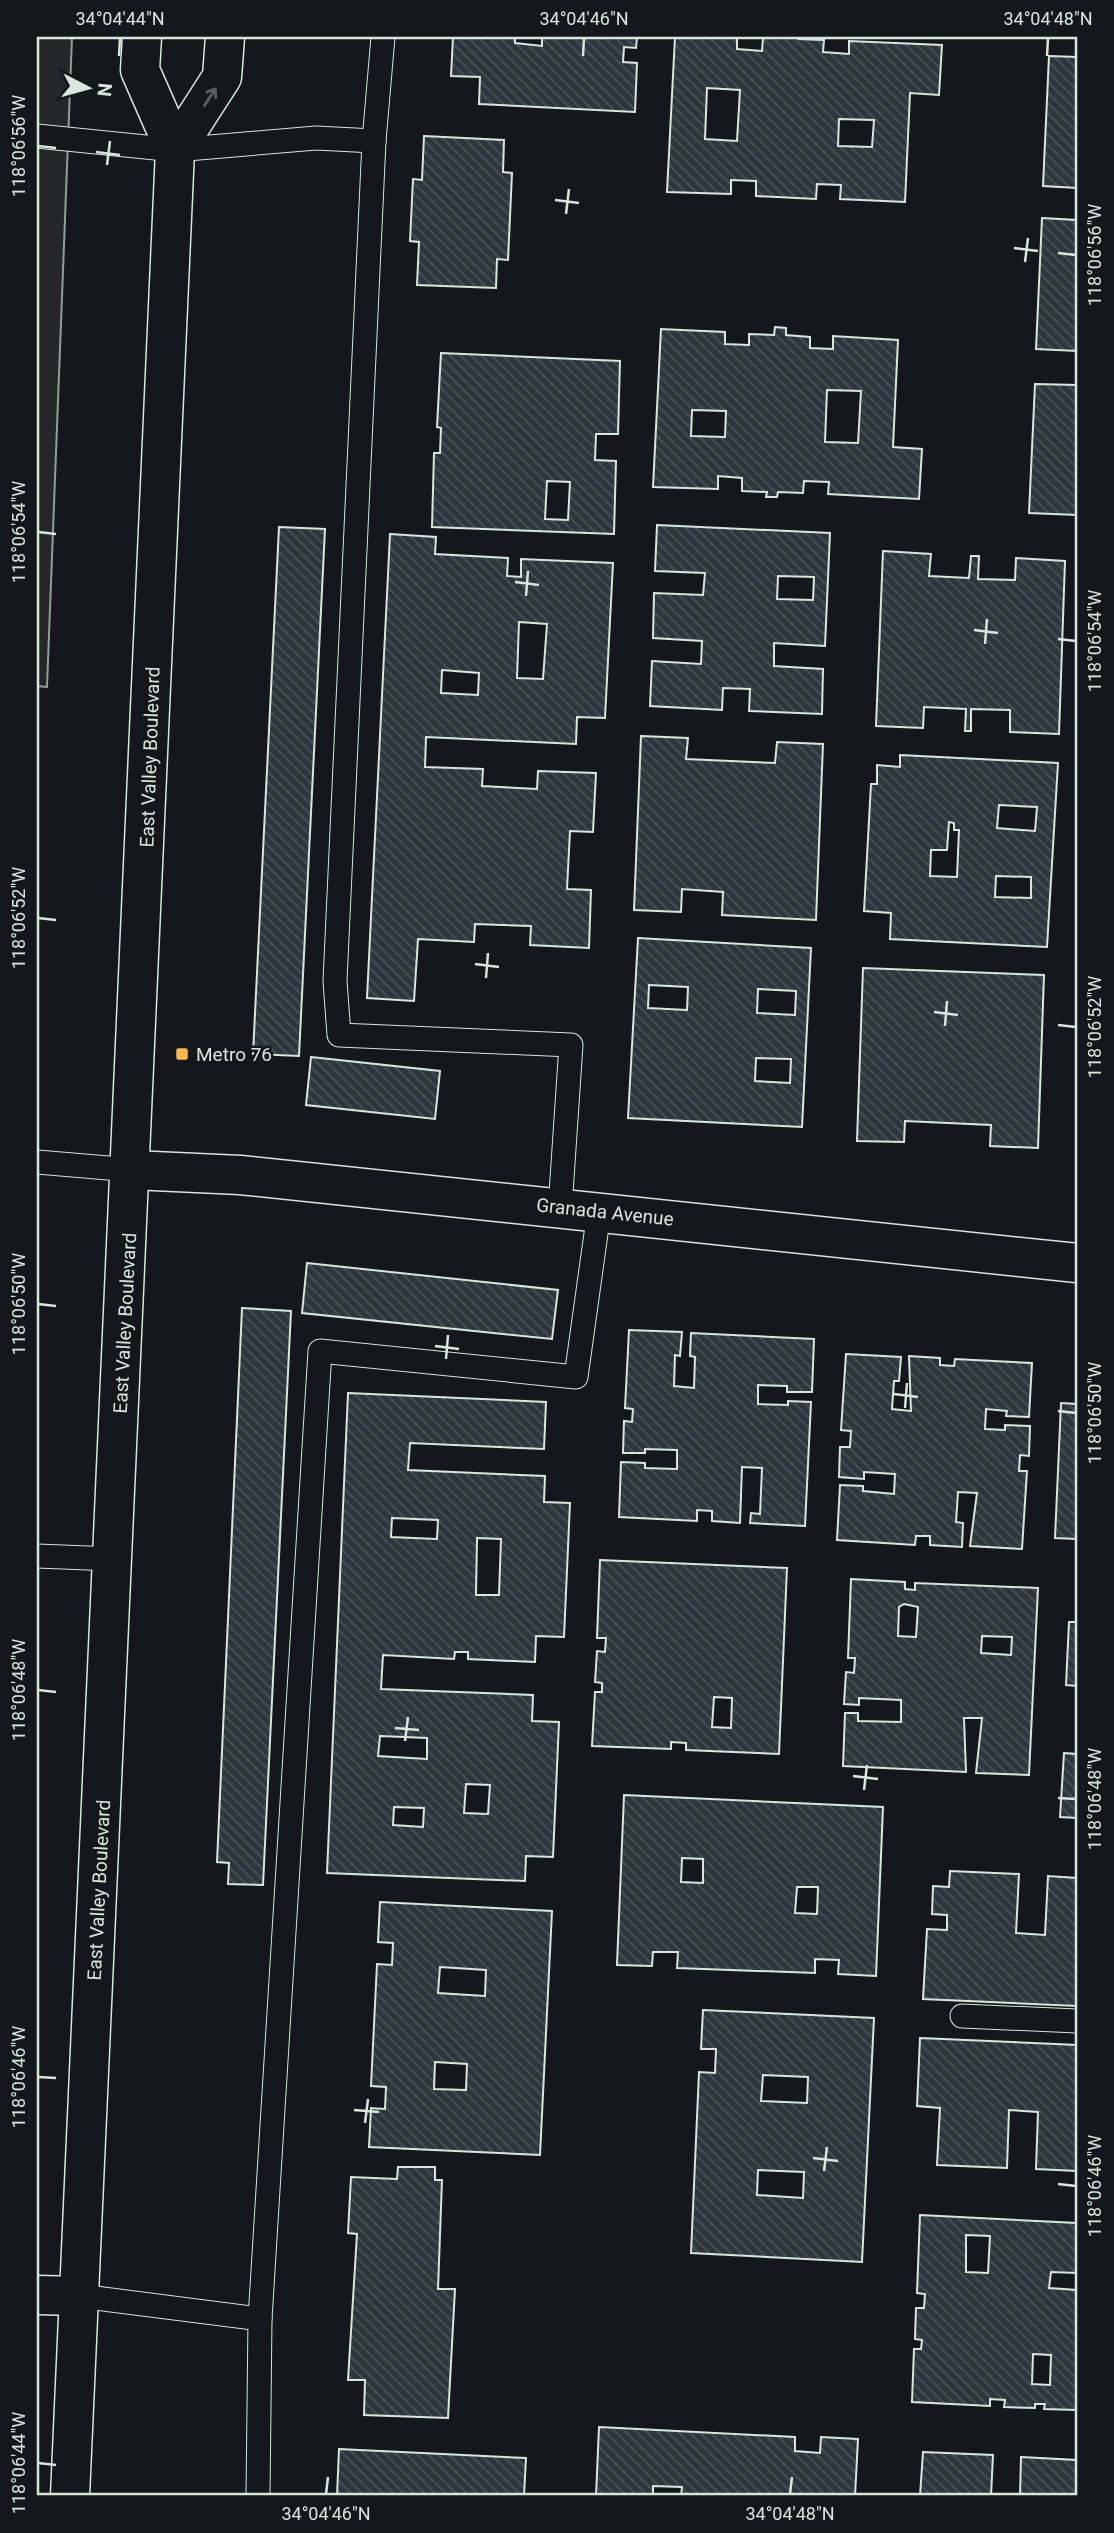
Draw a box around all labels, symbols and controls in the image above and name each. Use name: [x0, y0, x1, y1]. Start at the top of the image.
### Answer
text: 34°04'44"N: [75, 8, 165, 29]
text: 34°04'46"N: [539, 8, 629, 29]
text: 34°04'48"N: [1003, 8, 1093, 29]
north arrow: [52, 52, 122, 122]
text: N: [92, 82, 117, 98]
one-way arrow: [203, 87, 217, 107]
text: 118°06'56"W: [8, 95, 29, 197]
text: 118°06'56"W: [1084, 204, 1105, 306]
text: 118°06'54"W: [8, 481, 29, 583]
text: 118°06'54"W: [1084, 590, 1105, 692]
street label: East Valley Boulevard: [135, 666, 165, 848]
text: 118°06'52"W: [8, 867, 29, 969]
text: 118°06'52"W: [1084, 976, 1105, 1078]
place label: Metro 76: [196, 1043, 272, 1066]
marker: Metro 76: [174, 1046, 190, 1062]
street label: Granada Avenue: [535, 1193, 675, 1231]
street label: East Valley Boulevard: [109, 1232, 141, 1414]
text: 118°06'50"W: [8, 1253, 29, 1355]
text: 118°06'50"W: [1084, 1362, 1105, 1464]
text: 118°06'48"W: [8, 1639, 29, 1741]
text: 118°06'48"W: [1084, 1748, 1105, 1850]
street label: East Valley Boulevard: [83, 1799, 115, 1981]
text: 118°06'46"W: [8, 2026, 29, 2128]
text: 118°06'46"W: [1084, 2135, 1105, 2237]
text: 118°06'44"W: [8, 2412, 29, 2514]
text: 34°04'46"N: [281, 2503, 371, 2524]
text: 34°04'48"N: [745, 2503, 835, 2524]

